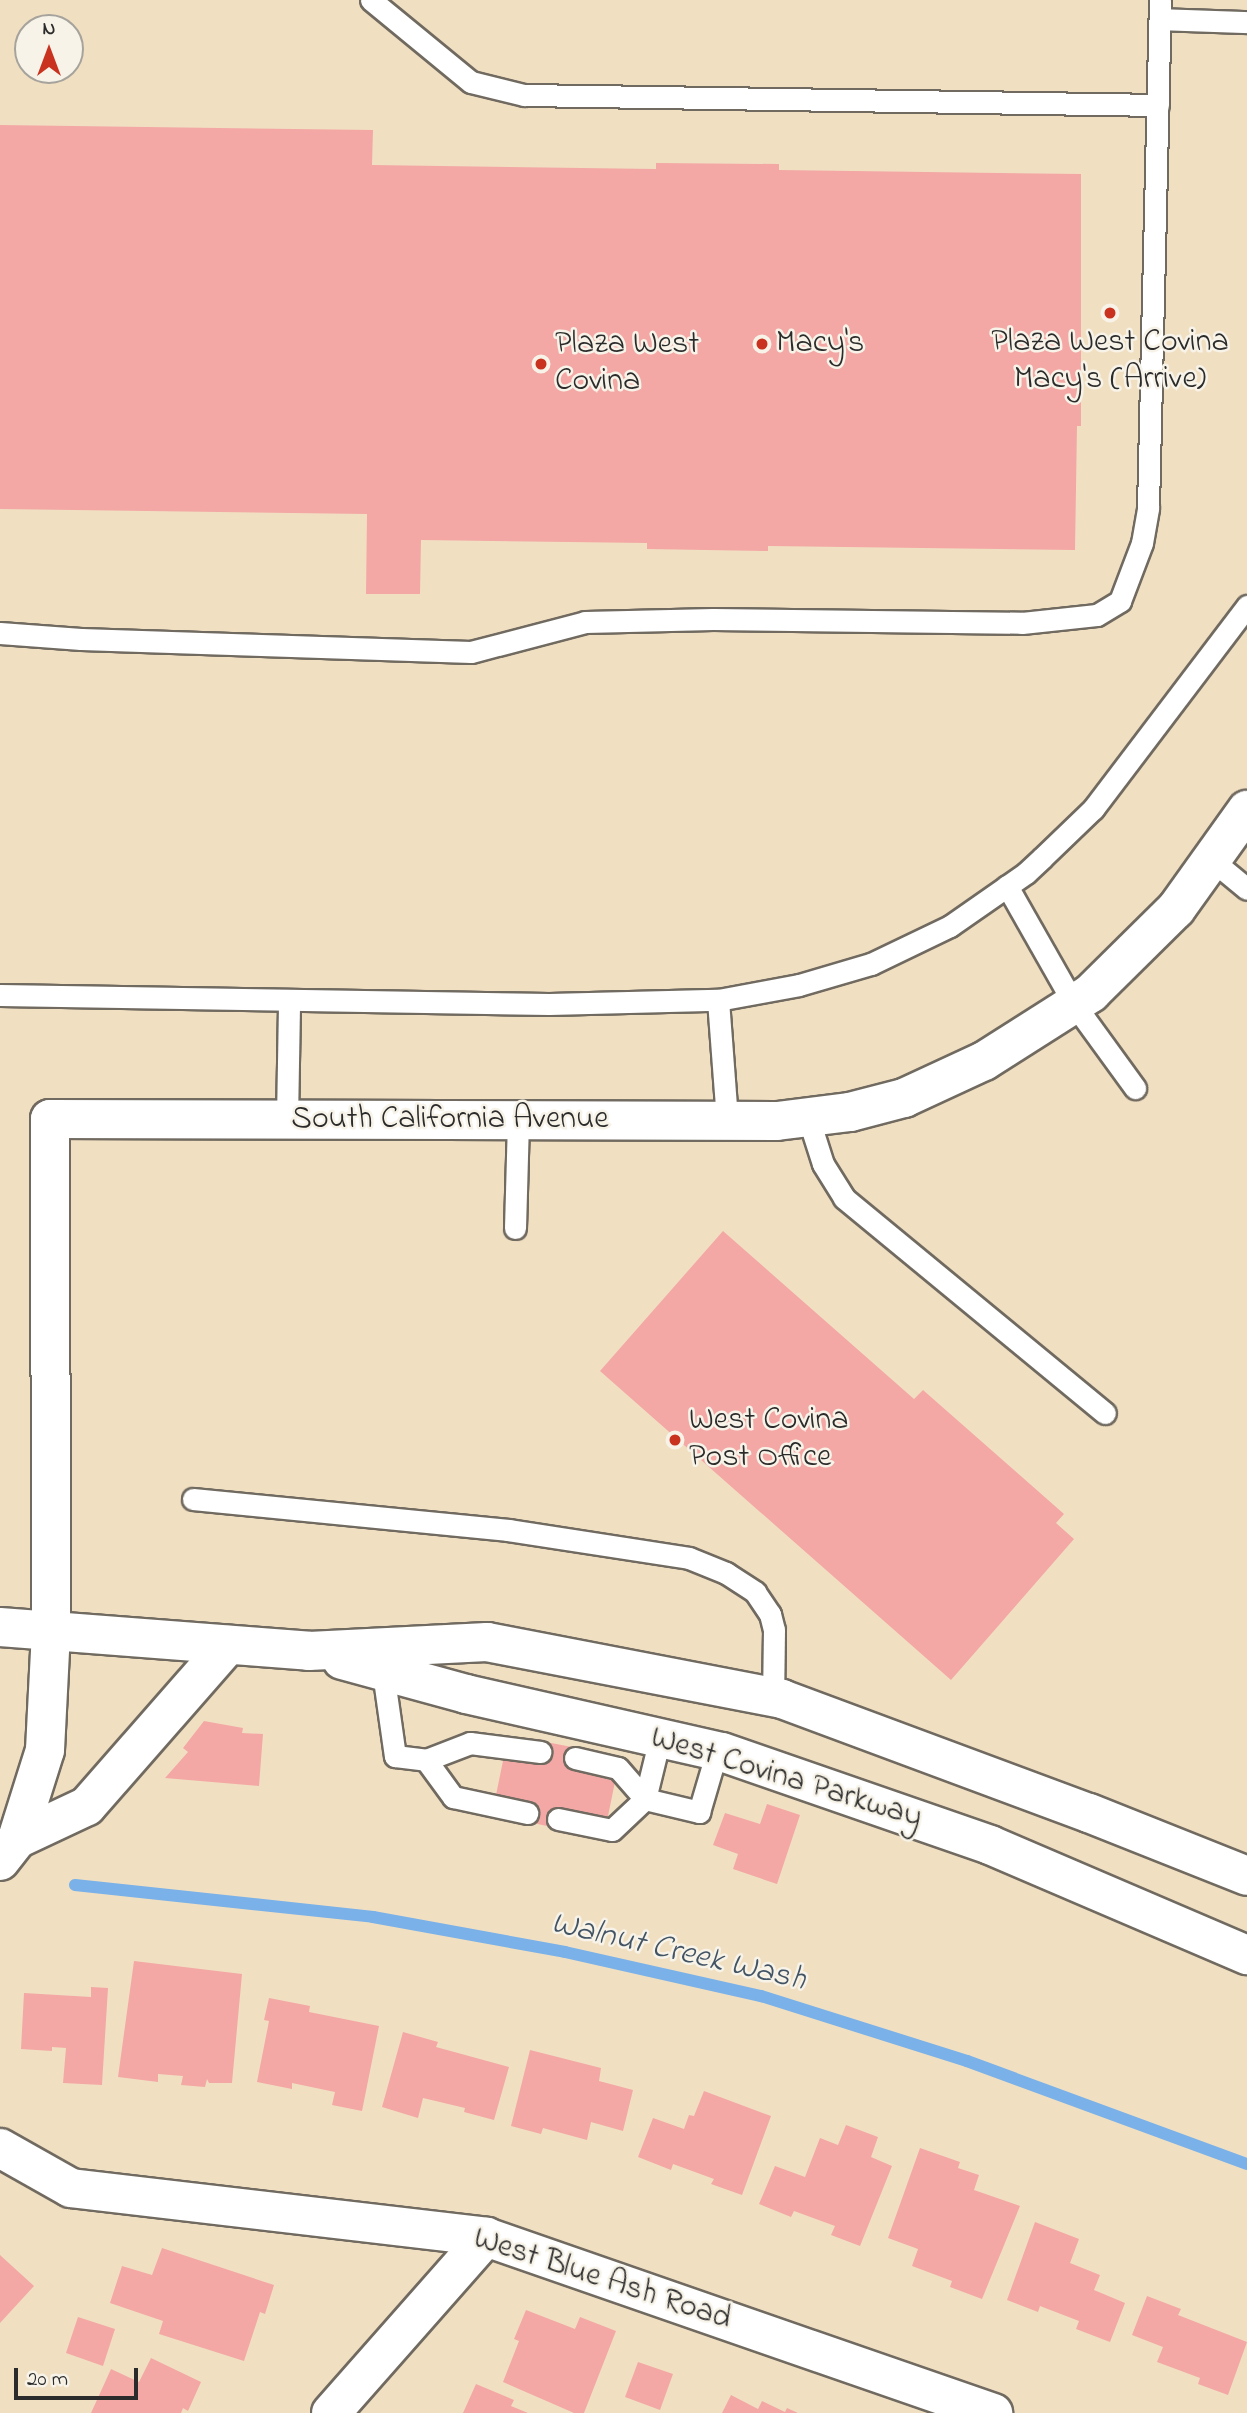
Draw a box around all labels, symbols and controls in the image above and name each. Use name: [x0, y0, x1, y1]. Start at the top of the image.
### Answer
north arrow: [14, 14, 84, 84]
text: N: [43, 16, 55, 43]
marker: Plaza West Covina Macy's (Arrive): [1102, 305, 1118, 321]
place label: Macy's: [776, 325, 864, 363]
place label: Plaza West Covina Macy's (Arrive): [991, 325, 1229, 400]
place label: Plaza West Covina: [555, 327, 699, 402]
marker: Macy's: [754, 336, 770, 352]
marker: Plaza West Covina: [533, 356, 549, 372]
street label: South California Avenue: [291, 1101, 609, 1139]
place label: West Covina Post Office: [689, 1403, 849, 1478]
marker: West Covina Post Office: [667, 1432, 683, 1448]
street label: West Covina Parkway: [646, 1719, 926, 1839]
water label: Walnut Creek Wash: [547, 1904, 809, 2002]
street label: West Blue Ash Road: [468, 2220, 736, 2340]
scale bar: [18, 2354, 142, 2398]
text: 20 m: [27, 2365, 68, 2395]

